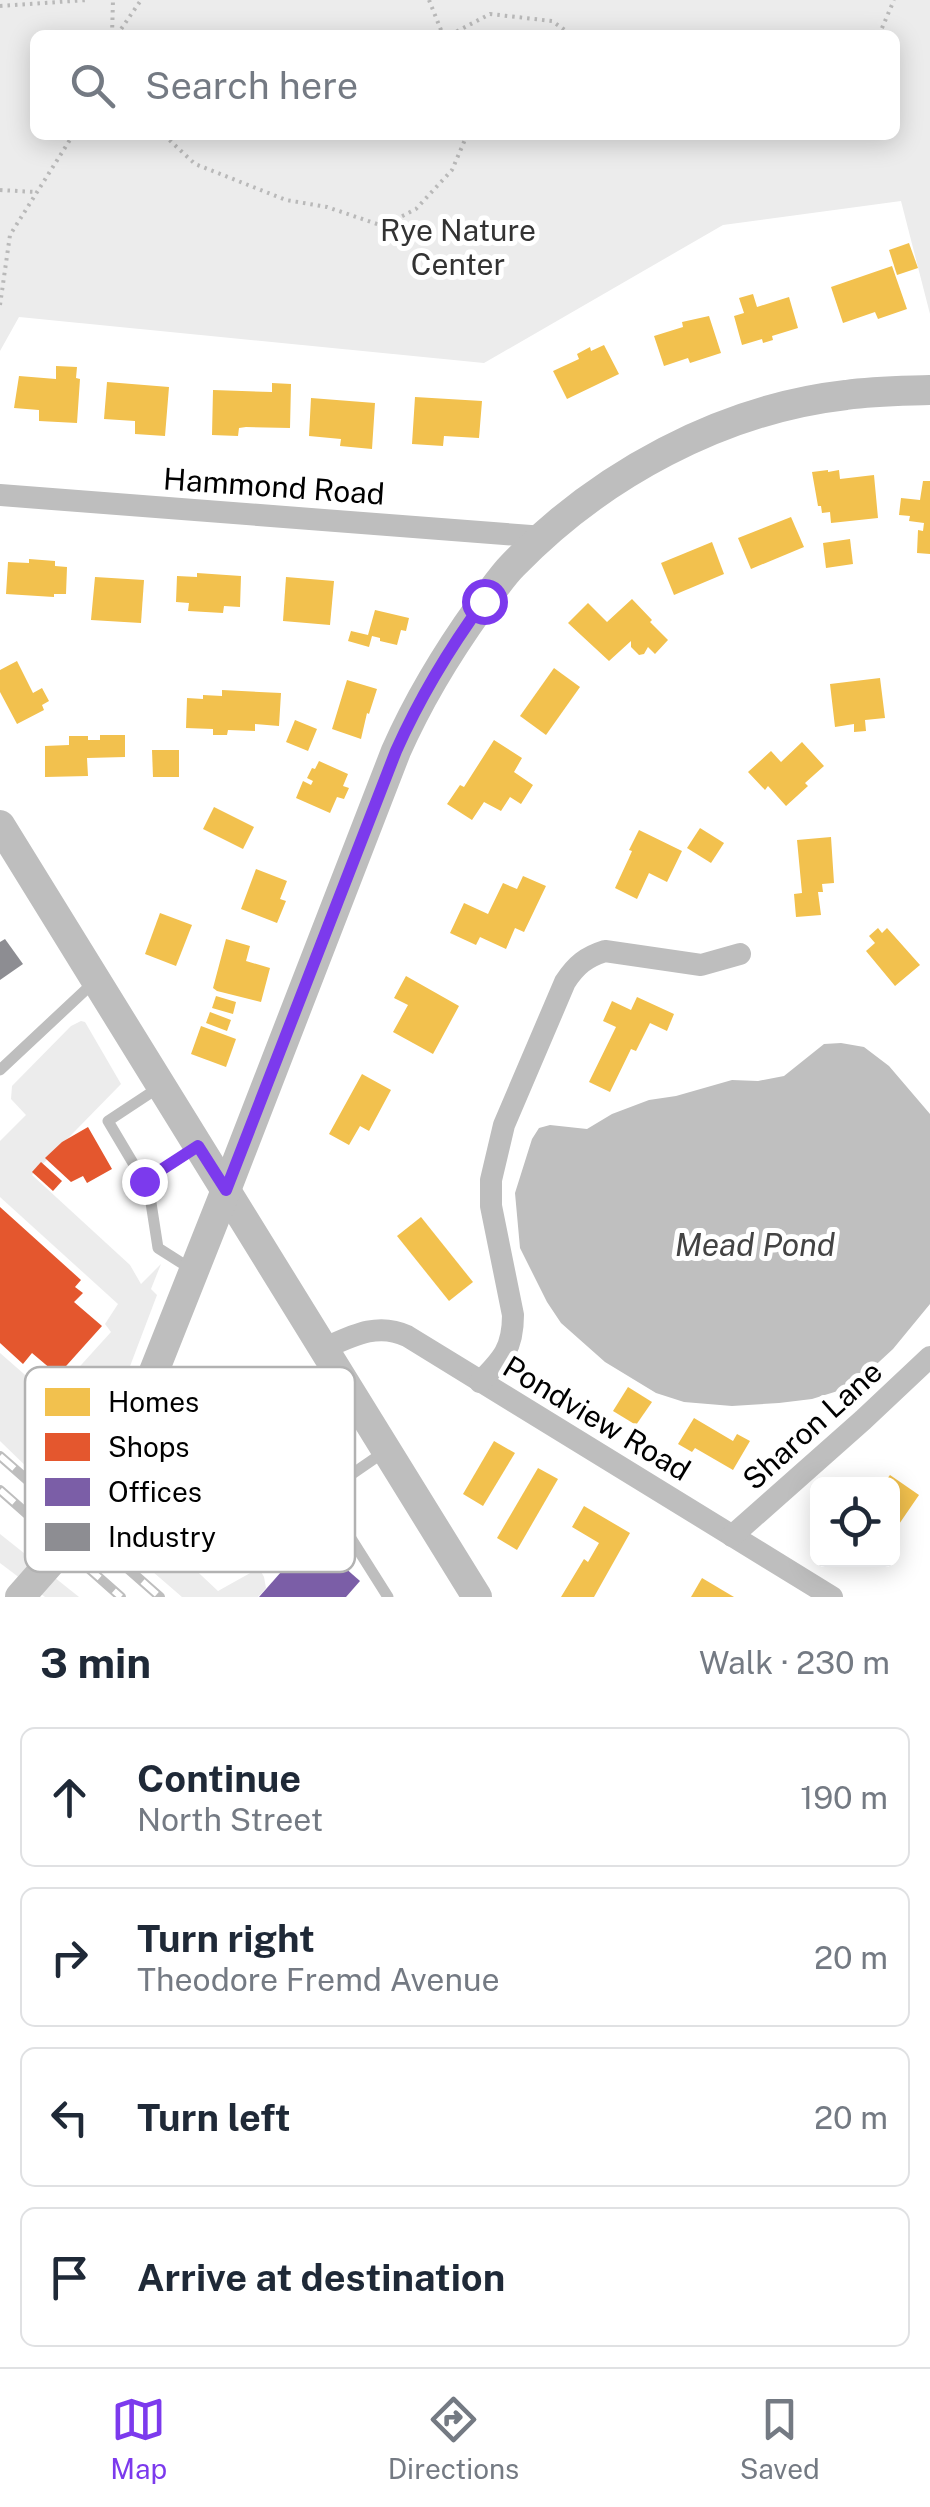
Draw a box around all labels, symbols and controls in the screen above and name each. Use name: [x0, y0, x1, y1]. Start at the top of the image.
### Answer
search box: [30, 30, 900, 140]
icon: search: [65, 58, 120, 113]
text: Search here: [145, 63, 358, 108]
park label: Rye Nature Center: [380, 212, 536, 282]
street label: Hammond Road: [162, 460, 386, 512]
route start: [462, 579, 508, 625]
route end: [122, 1159, 168, 1205]
water label: Mead Pond: [675, 1226, 836, 1263]
street label: Pondview Road: [497, 1348, 697, 1488]
street label: Sharon Lane: [735, 1353, 889, 1497]
legend: [25, 1367, 355, 1572]
text: Homes: [108, 1385, 199, 1418]
text: Shops: [108, 1430, 190, 1463]
text: Offices: [108, 1475, 202, 1508]
map controls: [810, 1477, 900, 1567]
button: locate: [810, 1477, 900, 1567]
text: Industry: [108, 1520, 216, 1553]
text: 3 min: [40, 1638, 151, 1687]
text: Walk · 230 m: [699, 1644, 890, 1681]
text: Continue: [137, 1756, 301, 1801]
icon: ahead: [42, 1770, 97, 1825]
text: 190 m: [800, 1779, 888, 1816]
text: North Street: [137, 1801, 323, 1838]
text: Turn right: [137, 1916, 315, 1961]
icon: right: [42, 1930, 97, 1985]
text: 20 m: [814, 1939, 888, 1976]
text: Theodore Fremd Avenue: [137, 1961, 500, 1998]
icon: left: [42, 2090, 97, 2145]
text: Turn left: [137, 2095, 291, 2140]
text: 20 m: [814, 2099, 888, 2136]
icon: arrive: [42, 2250, 97, 2305]
text: Arrive at destination: [137, 2255, 505, 2300]
tab: Map: [110, 2392, 167, 2485]
tab: Directions: [388, 2392, 519, 2485]
tab: Saved: [740, 2392, 820, 2485]

